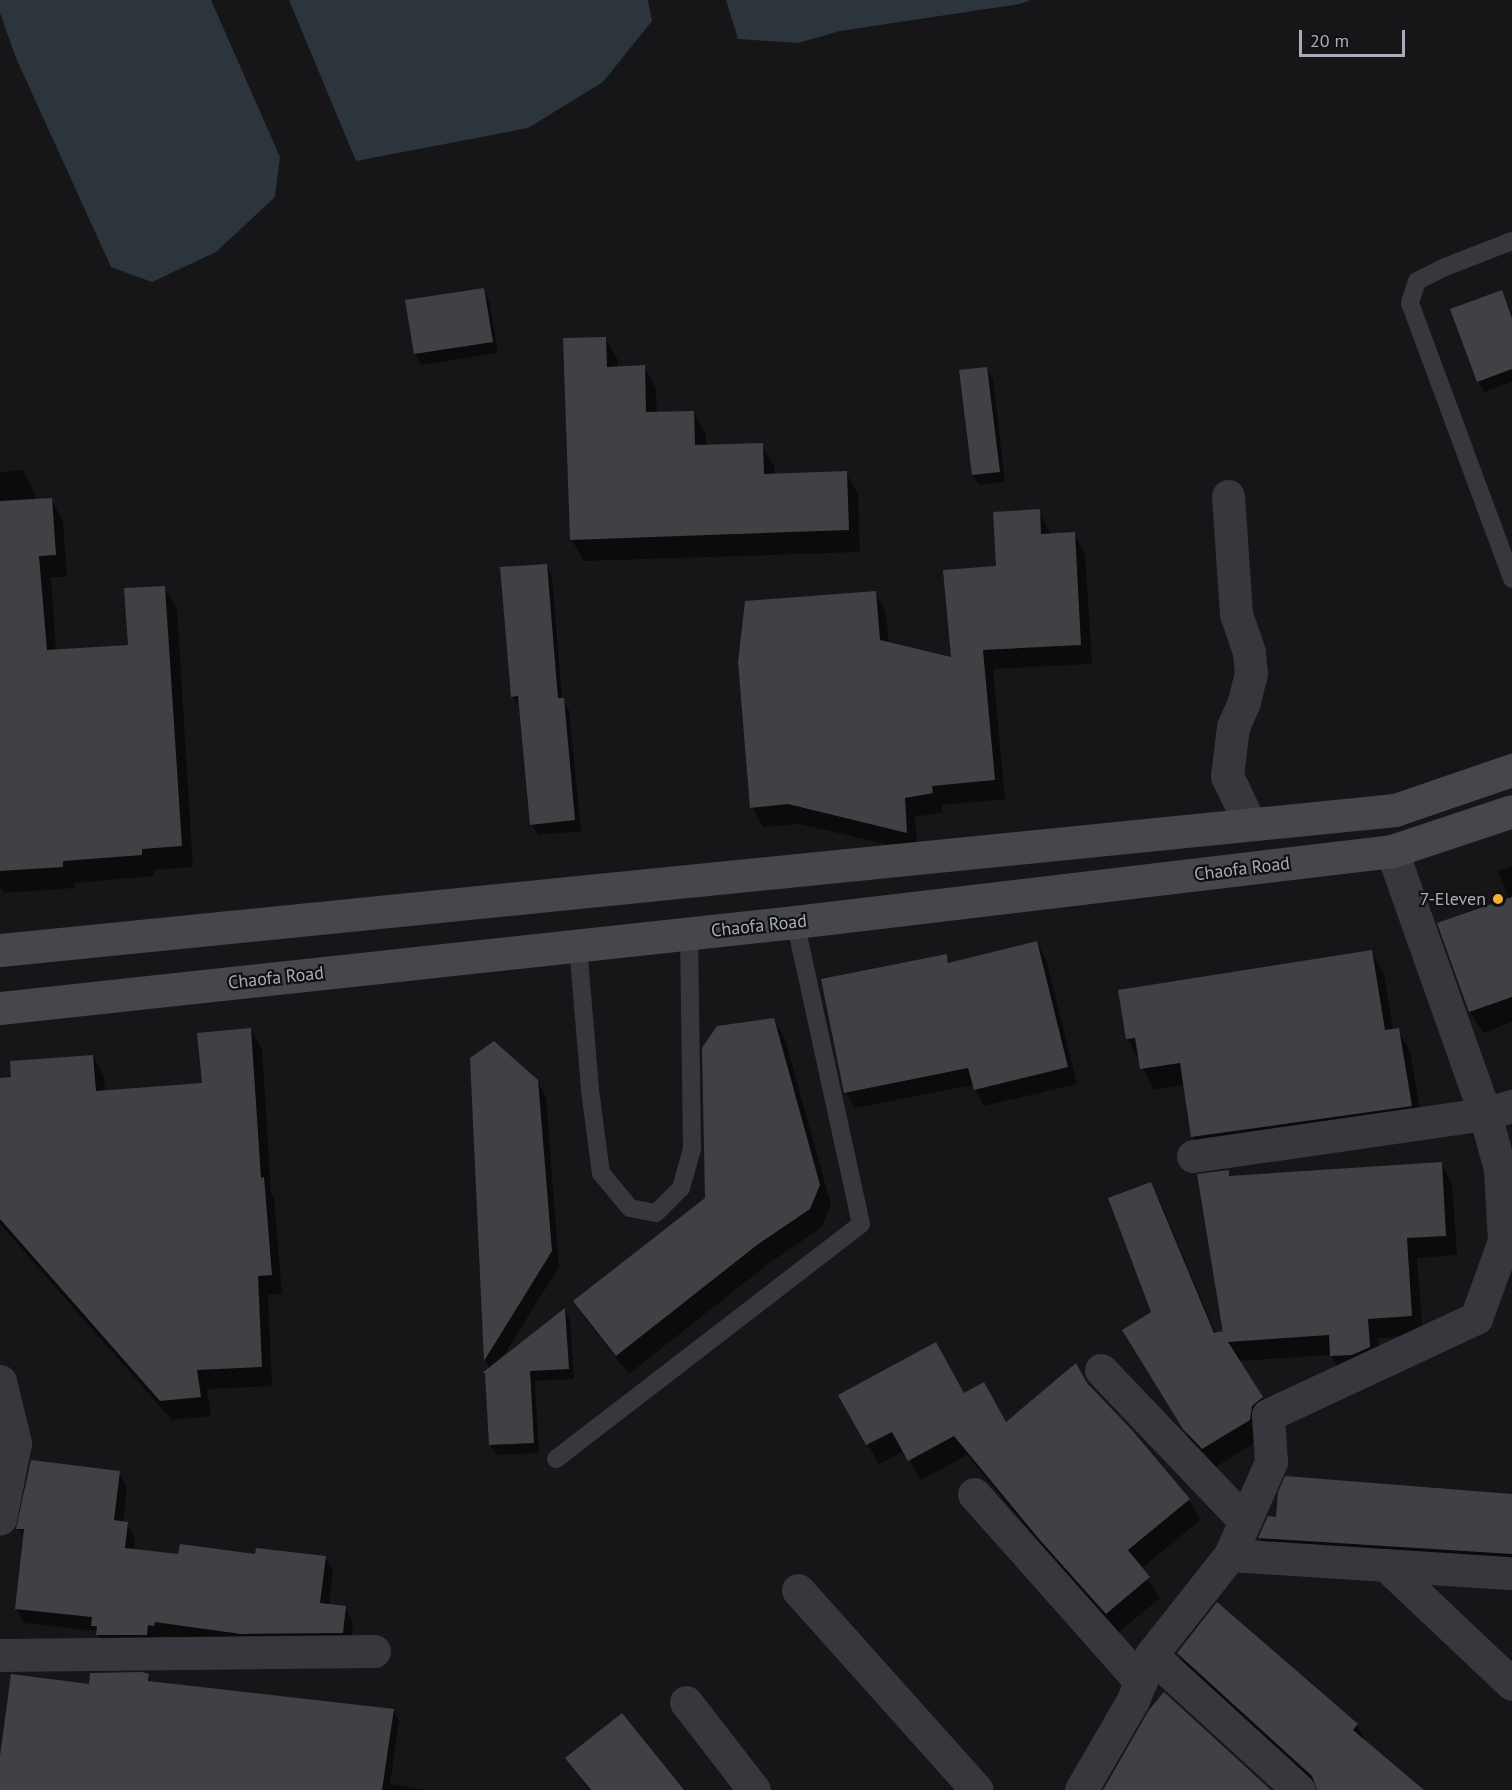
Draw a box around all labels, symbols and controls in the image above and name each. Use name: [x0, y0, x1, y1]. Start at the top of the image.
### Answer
scale bar: [1302, 18, 1408, 56]
text: 20 m: [1310, 29, 1349, 52]
street label: Chaofa Road: [1193, 852, 1291, 886]
place label: 7-Eleven: [1420, 888, 1486, 910]
marker: 7-Eleven: [1491, 892, 1505, 906]
street label: Chaofa Road: [710, 910, 808, 942]
street label: Chaofa Road: [227, 962, 325, 994]

